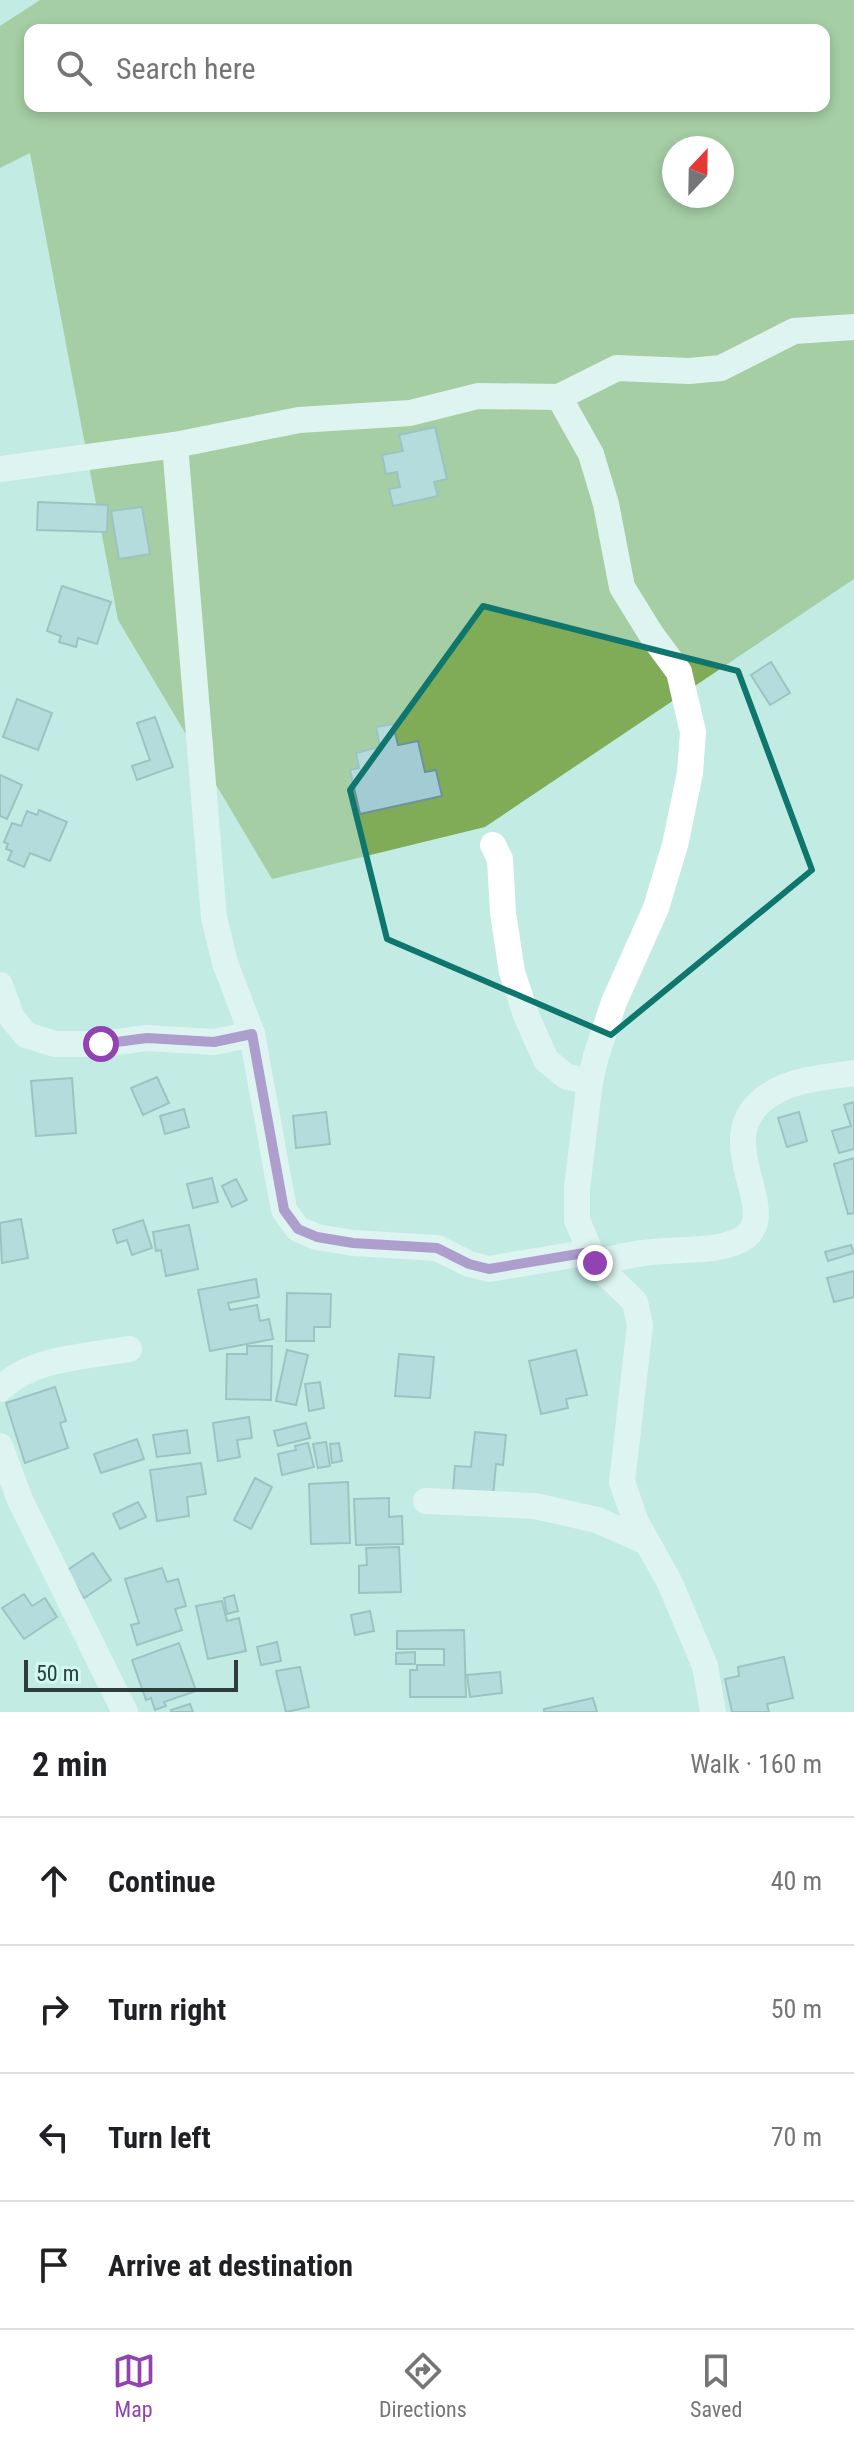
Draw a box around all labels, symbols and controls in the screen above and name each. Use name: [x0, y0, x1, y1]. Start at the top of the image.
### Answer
search box: [24, 24, 830, 112]
icon: search: [52, 46, 96, 90]
text: Search here: [116, 51, 256, 86]
north arrow: [662, 136, 734, 208]
route start: [83, 1026, 119, 1062]
route end: [577, 1245, 613, 1281]
scale bar: [24, 1656, 238, 1692]
text: 50 m: [36, 1661, 79, 1686]
text: 2 min: [32, 1744, 108, 1784]
text: Walk · 160 m: [690, 1749, 822, 1779]
icon: ahead: [32, 1859, 76, 1903]
text: Continue: [108, 1864, 215, 1899]
text: 40 m: [771, 1866, 822, 1896]
icon: right: [32, 1987, 76, 2031]
text: Turn right: [108, 1992, 226, 2027]
text: 50 m: [771, 1994, 822, 2024]
icon: left: [32, 2115, 76, 2159]
text: Turn left: [108, 2120, 211, 2155]
text: 70 m: [771, 2122, 822, 2152]
icon: arrive: [32, 2243, 76, 2287]
text: Arrive at destination: [108, 2248, 353, 2283]
tab: Map: [112, 2349, 156, 2422]
tab: Directions: [379, 2349, 467, 2422]
tab: Saved: [690, 2349, 742, 2422]

